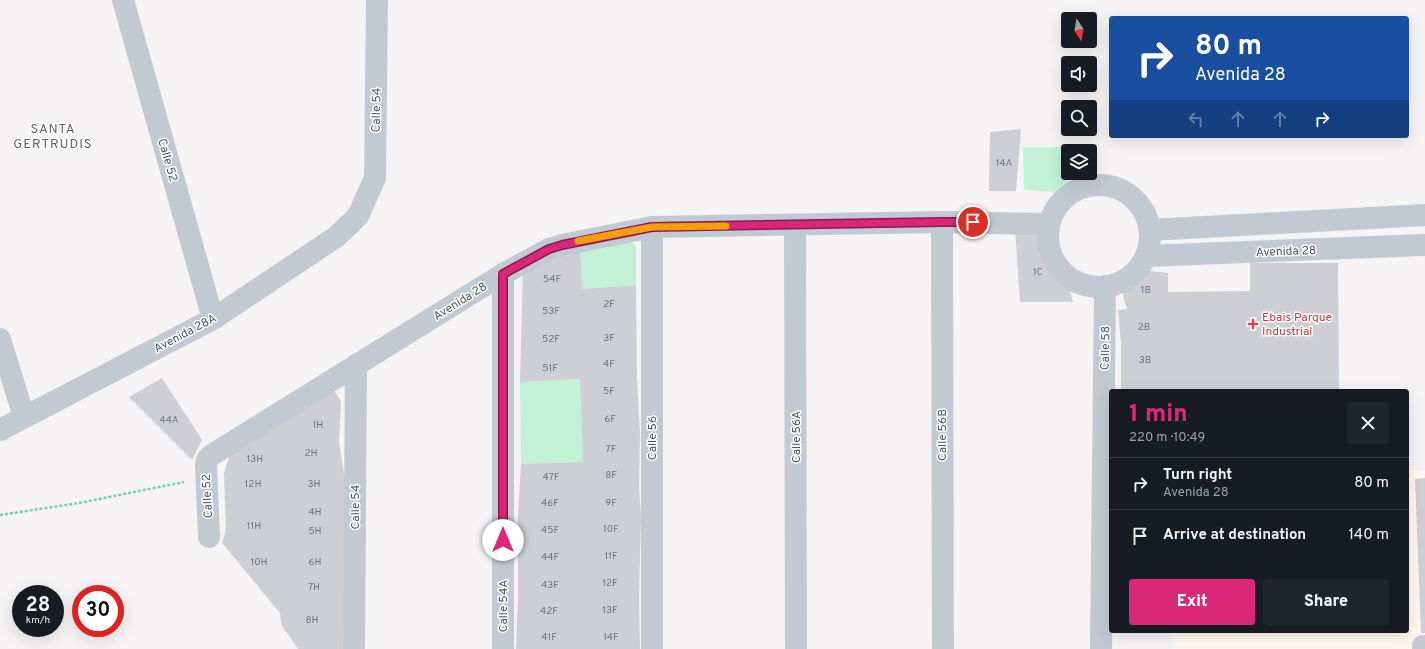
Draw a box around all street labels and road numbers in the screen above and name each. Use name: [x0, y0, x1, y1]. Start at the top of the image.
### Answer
street label: Calle 54: [369, 87, 385, 133]
street label: Calle 52: [153, 137, 181, 184]
street label: Avenida 28: [1255, 243, 1317, 261]
street label: Avenida 28: [431, 279, 490, 325]
street label: Avenida 28A: [151, 311, 220, 357]
street label: Calle 58: [1098, 326, 1114, 370]
street label: Calle 56B: [935, 409, 951, 461]
street label: Calle 56A: [789, 411, 805, 463]
street label: Calle 56: [645, 416, 661, 460]
street label: Calle 52: [199, 473, 217, 519]
street label: Calle 54: [348, 485, 364, 529]
street label: Calle 54A: [496, 580, 512, 632]

